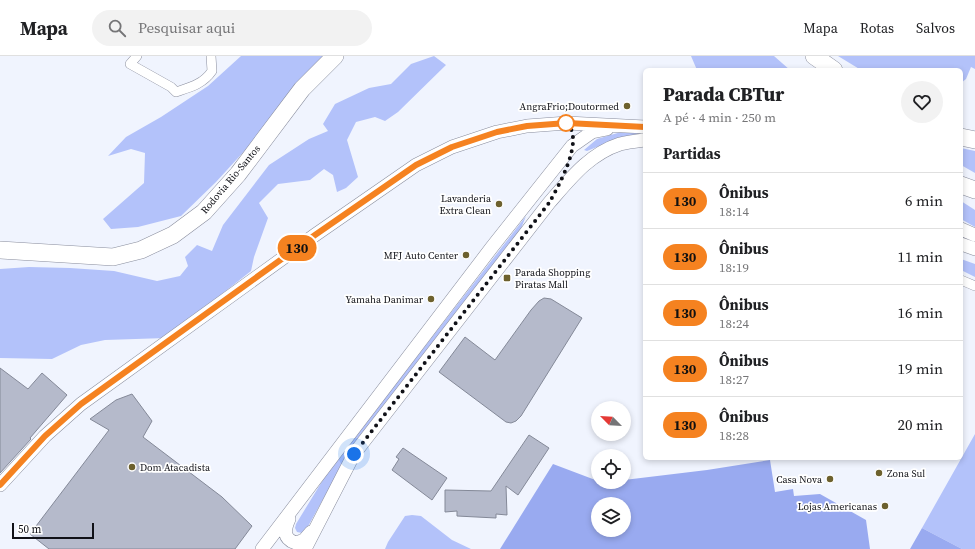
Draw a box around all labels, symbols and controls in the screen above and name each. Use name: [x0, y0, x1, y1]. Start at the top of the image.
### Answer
search box: [92, 10, 372, 46]
text: Mapa: [20, 15, 68, 41]
icon: search: [106, 17, 128, 39]
text: Pesquisar aqui: [138, 17, 235, 38]
text: Mapa: [803, 18, 838, 38]
text: Rotas: [860, 18, 894, 38]
text: Salvos: [916, 18, 955, 38]
text: Parada CBTur: [663, 81, 784, 107]
button: heart: [901, 81, 943, 123]
place label: AngraFrio;Doutormed: [520, 100, 619, 113]
marker: AngraFrio;Doutormed: [622, 101, 632, 111]
text: A pé · 4 min · 250 m: [663, 109, 776, 126]
unlabelled marker: [557, 114, 575, 132]
street label: Rodovia Rio-Santos: [198, 142, 263, 216]
text: Partidas: [663, 143, 721, 164]
text: Ônibus: [719, 182, 769, 203]
text: 6 min: [905, 190, 943, 211]
text: 130: [674, 191, 696, 211]
place label: Lavanderia Extra Clean: [440, 192, 492, 217]
marker: Lavanderia Extra Clean: [494, 199, 504, 209]
text: 18:14: [719, 203, 749, 220]
line badge: 130: [274, 235, 320, 261]
text: 130: [286, 238, 308, 258]
text: Ônibus: [719, 238, 769, 259]
text: 11 min: [897, 246, 943, 267]
text: 130: [674, 247, 696, 267]
place label: MFJ Auto Center: [384, 249, 459, 262]
marker: MFJ Auto Center: [461, 250, 471, 260]
text: 18:19: [719, 259, 749, 276]
place label: Parada Shopping Piratas Mall: [515, 266, 590, 291]
marker: Parada Shopping Piratas Mall: [502, 273, 512, 283]
place label: Yamaha Danimar: [345, 293, 424, 306]
marker: Yamaha Danimar: [426, 294, 436, 304]
text: Ônibus: [719, 294, 769, 315]
text: 16 min: [897, 302, 943, 323]
text: 130: [674, 303, 696, 323]
text: 18:24: [719, 315, 749, 332]
text: Ônibus: [719, 350, 769, 371]
text: 19 min: [897, 358, 943, 379]
text: 130: [674, 359, 696, 379]
text: 18:27: [719, 371, 749, 388]
north arrow: [591, 401, 631, 441]
map controls: [591, 401, 631, 537]
text: Ônibus: [719, 406, 769, 427]
text: 20 min: [897, 414, 943, 435]
text: 130: [674, 415, 696, 435]
text: 18:28: [719, 427, 749, 444]
your location: [344, 444, 364, 464]
button: locate: [591, 449, 631, 489]
place label: Dom Atacadista: [140, 461, 211, 474]
marker: Dom Atacadista: [127, 462, 137, 472]
place label: Zona Sul: [887, 467, 925, 480]
marker: Zona Sul: [874, 468, 884, 478]
place label: Casa Nova: [776, 473, 823, 486]
marker: Casa Nova: [825, 474, 835, 484]
button: layers: [591, 497, 631, 537]
place label: Lojas Americanas: [798, 500, 877, 513]
marker: Lojas Americanas: [880, 501, 890, 511]
scale bar: [12, 521, 94, 540]
text: 50 m: [18, 522, 41, 537]

